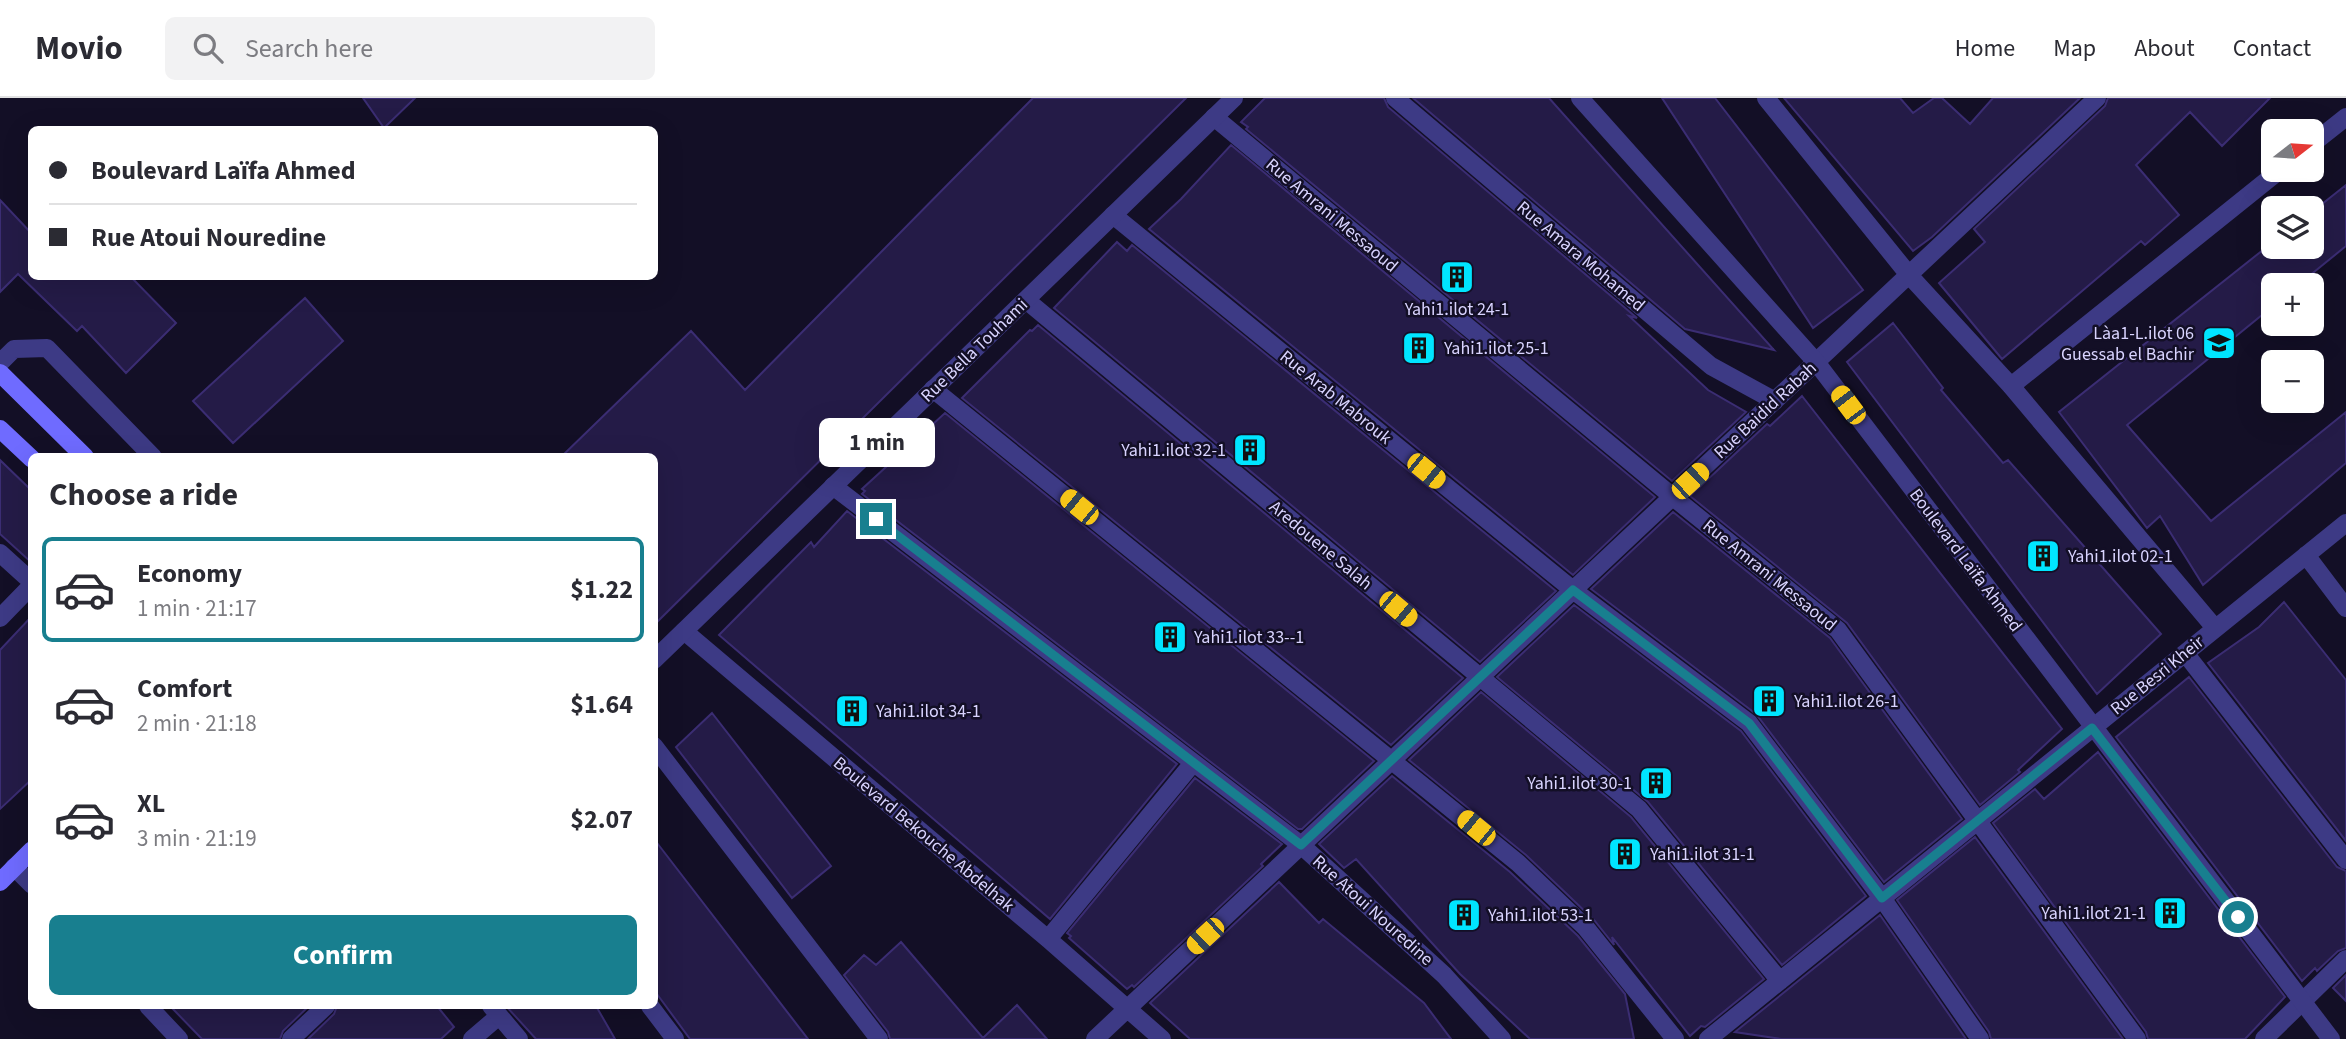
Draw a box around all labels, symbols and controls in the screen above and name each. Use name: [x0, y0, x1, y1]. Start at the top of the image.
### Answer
search box: [165, 17, 655, 80]
text: Movio: [35, 25, 123, 72]
icon: search: [189, 29, 227, 67]
text: Search here: [245, 30, 373, 67]
text: Home: [1955, 31, 2015, 66]
text: Map: [2053, 31, 2096, 66]
text: About: [2134, 31, 2195, 66]
text: Contact: [2233, 31, 2311, 66]
north arrow: [2261, 119, 2324, 182]
map controls: [2261, 119, 2324, 413]
text: Boulevard Laïfa Ahmed: [91, 152, 356, 189]
street label: Rue Amrani Messaoud: [1260, 153, 1403, 278]
street label: Rue Amara Mohamed: [1511, 195, 1650, 318]
button: layers: [2261, 196, 2324, 259]
text: Rue Atoui Nouredine: [91, 219, 326, 256]
building icon: Yahi1.ilot 24-1: [1438, 258, 1476, 296]
button: +: [2261, 273, 2324, 336]
street label: Rue Bella Touhami: [915, 293, 1033, 408]
place label: Yahi1.ilot 24-1: [1404, 297, 1509, 322]
place label: Làa1-L.ilot 06 Guessab el Bachir: [2061, 321, 2195, 367]
school or university icon: Làa1-L.ilot 06 Guessab el Bachir: [2200, 324, 2238, 362]
building icon: Yahi1.ilot 25-1: [1400, 329, 1438, 367]
place label: Yahi1.ilot 25-1: [1443, 336, 1549, 361]
street label: Rue Arab Mabrouk: [1274, 344, 1397, 450]
button: −: [2261, 350, 2324, 413]
street label: Rue Baidid Rabah: [1708, 356, 1822, 465]
car: [1827, 382, 1870, 428]
callout: 1 min: [818, 418, 934, 466]
text: 1 min: [849, 426, 905, 459]
building icon: Yahi1.ilot 32-1: [1231, 431, 1269, 469]
place label: Yahi1.ilot 32-1: [1120, 438, 1226, 463]
car: [1404, 450, 1449, 492]
car: [1668, 459, 1713, 503]
text: Choose a ride: [49, 472, 238, 518]
street label: Boulevard Laïfa Ahmed: [1903, 483, 2028, 637]
car: [1057, 486, 1102, 528]
street label: Aredouene Salah: [1264, 495, 1378, 596]
route end: [860, 503, 892, 535]
street label: Rue Amrani Messaoud: [1697, 514, 1842, 637]
building icon: Yahi1.ilot 02-1: [2024, 537, 2062, 575]
place label: Yahi1.ilot 02-1: [2067, 544, 2173, 569]
text: Economy: [137, 555, 242, 592]
icon: car: [53, 558, 116, 621]
text: $1.22: [570, 571, 633, 608]
car: [1376, 587, 1421, 631]
text: 1 min · 21:17: [137, 592, 257, 625]
building icon: Yahi1.ilot 33--1: [1151, 618, 1189, 656]
place label: Yahi1.ilot 33--1: [1193, 625, 1304, 650]
street label: Rue Besri Kheir: [2105, 629, 2210, 721]
text: Comfort: [137, 670, 232, 707]
icon: car: [53, 673, 116, 736]
building icon: Yahi1.ilot 26-1: [1750, 682, 1788, 720]
text: $1.64: [570, 686, 633, 723]
place label: Yahi1.ilot 26-1: [1793, 689, 1899, 714]
building icon: Yahi1.ilot 34-1: [833, 692, 871, 730]
place label: Yahi1.ilot 34-1: [875, 699, 981, 724]
text: 2 min · 21:18: [137, 707, 257, 740]
street label: Boulevard Bekouche Abdelhak: [828, 751, 1020, 918]
building icon: Yahi1.ilot 30-1: [1637, 764, 1675, 802]
place label: Yahi1.ilot 30-1: [1526, 771, 1632, 796]
text: XL: [137, 785, 165, 822]
icon: car: [53, 788, 116, 851]
text: $2.07: [570, 801, 633, 838]
car: [1454, 807, 1499, 849]
text: 3 min · 21:19: [137, 822, 257, 855]
building icon: Yahi1.ilot 31-1: [1606, 835, 1644, 873]
place label: Yahi1.ilot 31-1: [1649, 842, 1755, 867]
street label: Rue Atoui Nouredine: [1307, 849, 1439, 972]
building icon: Yahi1.ilot 21-1: [2151, 894, 2189, 932]
building icon: Yahi1.ilot 53-1: [1445, 896, 1483, 934]
place label: Yahi1.ilot 21-1: [2040, 901, 2146, 926]
route start: [2222, 901, 2254, 933]
place label: Yahi1.ilot 53-1: [1487, 903, 1593, 928]
car: [1183, 914, 1228, 958]
button: Confirm: [49, 915, 637, 995]

